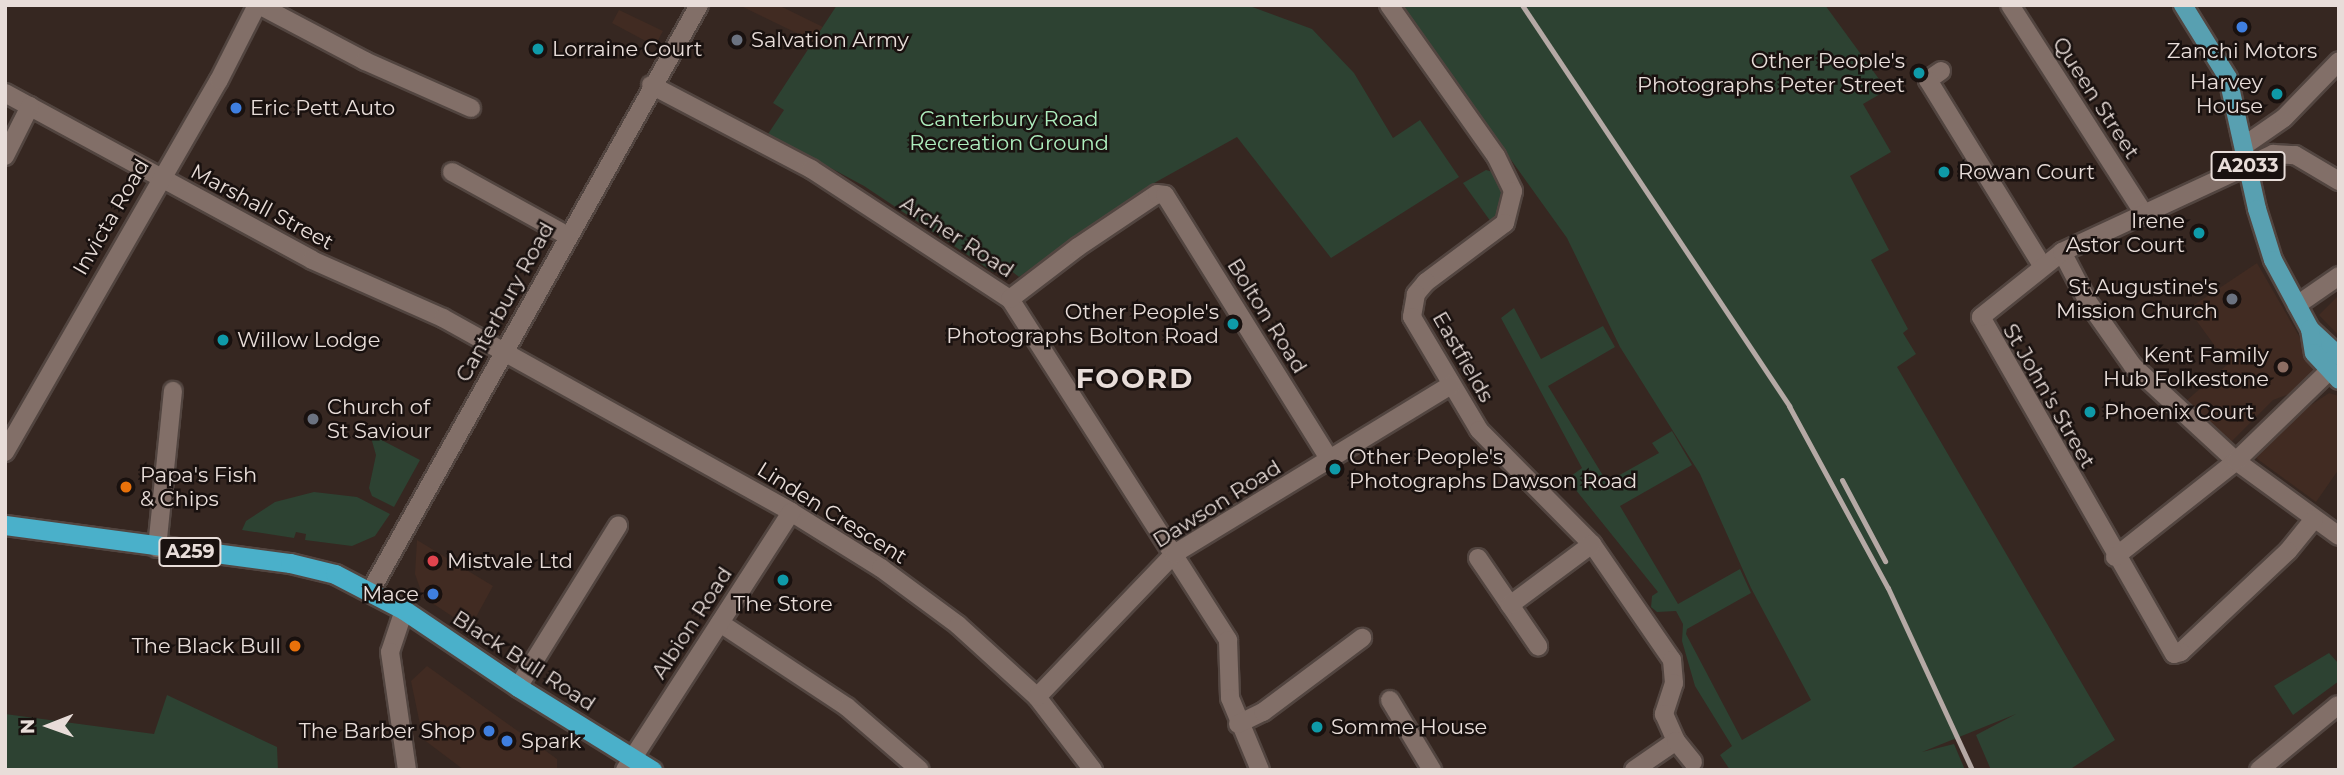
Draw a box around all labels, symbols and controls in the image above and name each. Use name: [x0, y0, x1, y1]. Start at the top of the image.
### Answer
marker: Zanchi Motors: [2234, 19, 2250, 35]
place label: Salvation Army: [751, 27, 909, 53]
marker: Salvation Army: [729, 32, 745, 48]
street label: Queen Street: [2047, 32, 2145, 164]
place label: Lorraine Court: [552, 36, 703, 62]
place label: Zanchi Motors: [2167, 38, 2317, 64]
marker: Lorraine Court: [530, 41, 546, 57]
place label: Other People's Photographs Peter Street: [1637, 48, 1905, 98]
marker: Other People's Photographs Peter Street: [1911, 65, 1927, 81]
place label: Harvey House: [2190, 69, 2263, 119]
marker: Harvey House: [2269, 86, 2285, 102]
place label: Eric Pett Auto: [250, 95, 395, 121]
marker: Eric Pett Auto: [228, 100, 244, 116]
park label: Canterbury Road Recreation Ground: [909, 106, 1109, 156]
road number: A2033: [2210, 150, 2286, 182]
street label: Invicta Road: [68, 154, 154, 280]
street label: Marshall Street: [186, 159, 338, 255]
place label: Rowan Court: [1958, 159, 2095, 185]
marker: Rowan Court: [1936, 164, 1952, 180]
street label: Archer Road: [895, 191, 1019, 283]
place label: Irene Astor Court: [2066, 208, 2185, 258]
street label: Canterbury Road: [451, 218, 559, 386]
marker: Irene Astor Court: [2191, 225, 2207, 241]
street label: Bolton Road: [1222, 254, 1312, 378]
place label: St Augustine's Mission Church: [2056, 274, 2218, 324]
marker: St Augustine's Mission Church: [2224, 291, 2240, 307]
place label: Other People's Photographs Bolton Road: [946, 299, 1219, 349]
street label: Eastfields: [1427, 307, 1499, 407]
marker: Other People's Photographs Bolton Road: [1225, 316, 1241, 332]
street label: St John's Street: [1997, 319, 2101, 473]
place label: Willow Lodge: [237, 327, 380, 353]
marker: Willow Lodge: [215, 332, 231, 348]
place label: Kent Family Hub Folkestone: [2103, 342, 2269, 392]
marker: Kent Family Hub Folkestone: [2275, 359, 2291, 375]
district label: FOORD: [1076, 361, 1194, 395]
place label: Church of St Saviour: [327, 394, 432, 444]
place label: Phoenix Court: [2104, 399, 2255, 425]
marker: Phoenix Court: [2082, 404, 2098, 420]
marker: Church of St Saviour: [305, 411, 321, 427]
place label: Other People's Photographs Dawson Road: [1349, 444, 1637, 494]
street label: Dawson Road: [1148, 455, 1286, 553]
street label: Linden Crescent: [752, 457, 912, 569]
marker: Other People's Photographs Dawson Road: [1327, 461, 1343, 477]
place label: Papa's Fish & Chips: [140, 462, 257, 512]
marker: Papa's Fish & Chips: [118, 479, 134, 495]
road number: A259: [157, 537, 223, 568]
place label: Mistvale Ltd: [447, 548, 573, 574]
marker: Mistvale Ltd: [425, 553, 441, 569]
street label: Albion Road: [646, 562, 738, 684]
marker: The Store: [775, 572, 791, 588]
place label: Mace: [362, 581, 419, 607]
marker: Mace: [425, 586, 441, 602]
place label: The Store: [733, 591, 833, 617]
street label: Black Bull Road: [448, 605, 600, 717]
place label: The Black Bull: [132, 633, 281, 659]
marker: The Black Bull: [287, 638, 303, 654]
north arrow: [14, 691, 84, 761]
place label: Somme House: [1331, 714, 1487, 740]
place label: The Barber Shop: [299, 718, 475, 744]
text: N: [16, 719, 39, 734]
marker: Somme House: [1309, 719, 1325, 735]
marker: The Barber Shop: [481, 723, 497, 739]
place label: Spark: [521, 728, 581, 754]
marker: Spark: [499, 733, 515, 749]

